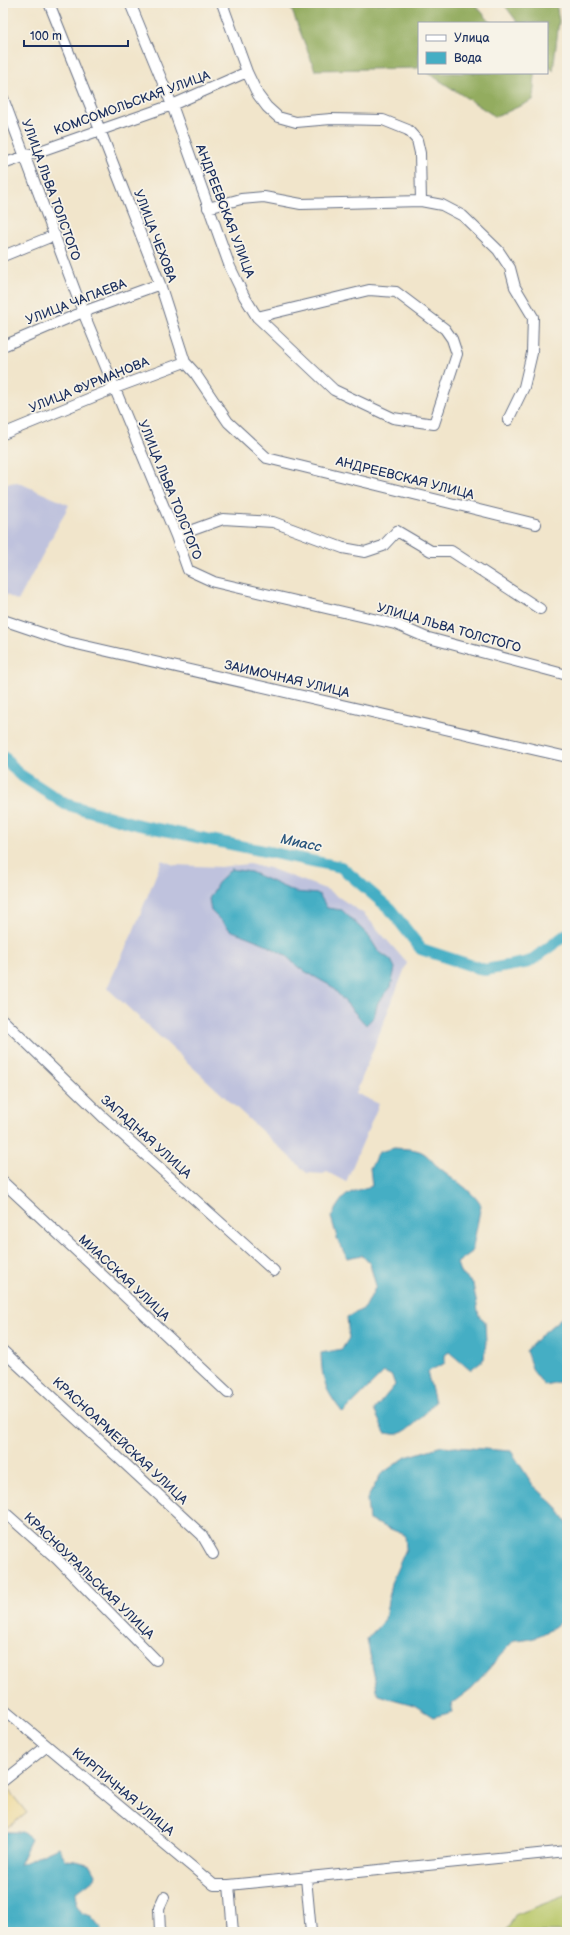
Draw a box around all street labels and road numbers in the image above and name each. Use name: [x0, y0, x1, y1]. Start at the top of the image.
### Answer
street label: КОМСОМОЛЬСКАЯ УЛИЦА: [52, 67, 212, 139]
street label: УЛИЦА ЛЬВА ТОЛСТОГО: [18, 117, 84, 263]
street label: АНДРЕЕВСКАЯ УЛИЦА: [192, 141, 258, 280]
street label: УЛИЦА ЧЕХОВА: [130, 187, 180, 285]
street label: УЛИЦА ЧАПАЕВА: [23, 275, 129, 329]
street label: УЛИЦА ФУРМАНОВА: [27, 354, 151, 416]
street label: УЛИЦА ЛЬВА ТОЛСТОГО: [135, 418, 205, 562]
street label: АНДРЕЕВСКАЯ УЛИЦА: [333, 453, 476, 503]
street label: УЛИЦА ЛЬВА ТОЛСТОГО: [375, 600, 523, 656]
street label: ЗАИМОЧНАЯ УЛИЦА: [223, 657, 351, 701]
street label: ЗАПАДНАЯ УЛИЦА: [97, 1092, 195, 1182]
street label: МИАССКАЯ УЛИЦА: [75, 1232, 173, 1325]
street label: КРАСНОАРМЕЙСКАЯ УЛИЦА: [49, 1374, 191, 1508]
street label: КРАСНОУРАЛЬСКАЯ УЛИЦА: [20, 1509, 158, 1643]
street label: КИРПИЧНАЯ УЛИЦА: [69, 1745, 177, 1840]

